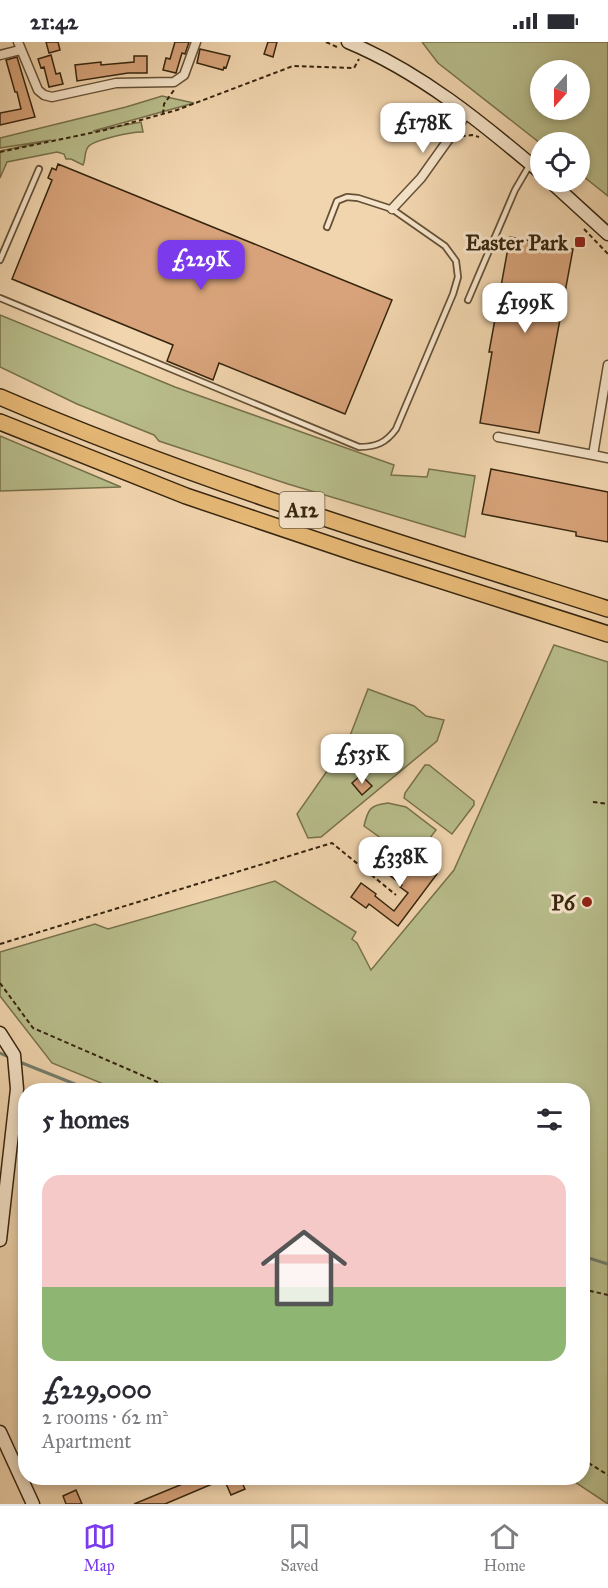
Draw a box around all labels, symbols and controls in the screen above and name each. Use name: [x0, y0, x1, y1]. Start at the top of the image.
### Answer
text: 21:42: [30, 8, 78, 35]
north arrow: [530, 60, 590, 120]
map controls: [530, 60, 590, 192]
pin: £178K: [381, 103, 465, 154]
text: £178K: [394, 110, 452, 134]
button: locate: [530, 132, 590, 192]
place label: Easter Park: [465, 229, 569, 256]
marker: Easter Park: [573, 235, 587, 249]
pin: £229K: [159, 240, 243, 291]
text: £229K: [172, 247, 230, 271]
pin: £199K: [483, 283, 567, 334]
text: £199K: [496, 290, 554, 314]
road number: A12: [280, 492, 324, 528]
pin: £535K: [320, 734, 404, 785]
text: £535K: [335, 741, 389, 765]
pin: £338K: [358, 837, 442, 888]
text: £338K: [373, 844, 427, 868]
place label: P6: [551, 889, 577, 916]
marker: P6: [580, 895, 594, 909]
text: 5 homes: [42, 1103, 129, 1135]
icon: filters: [533, 1103, 566, 1136]
icon: home: [250, 1214, 358, 1322]
text: £229,000: [42, 1373, 152, 1405]
text: 2 rooms · 62 m²: [42, 1405, 168, 1429]
text: Apartment: [42, 1429, 131, 1453]
tab: Map: [83, 1520, 116, 1575]
tab: Saved: [281, 1520, 319, 1575]
tab: Home: [484, 1520, 525, 1575]

